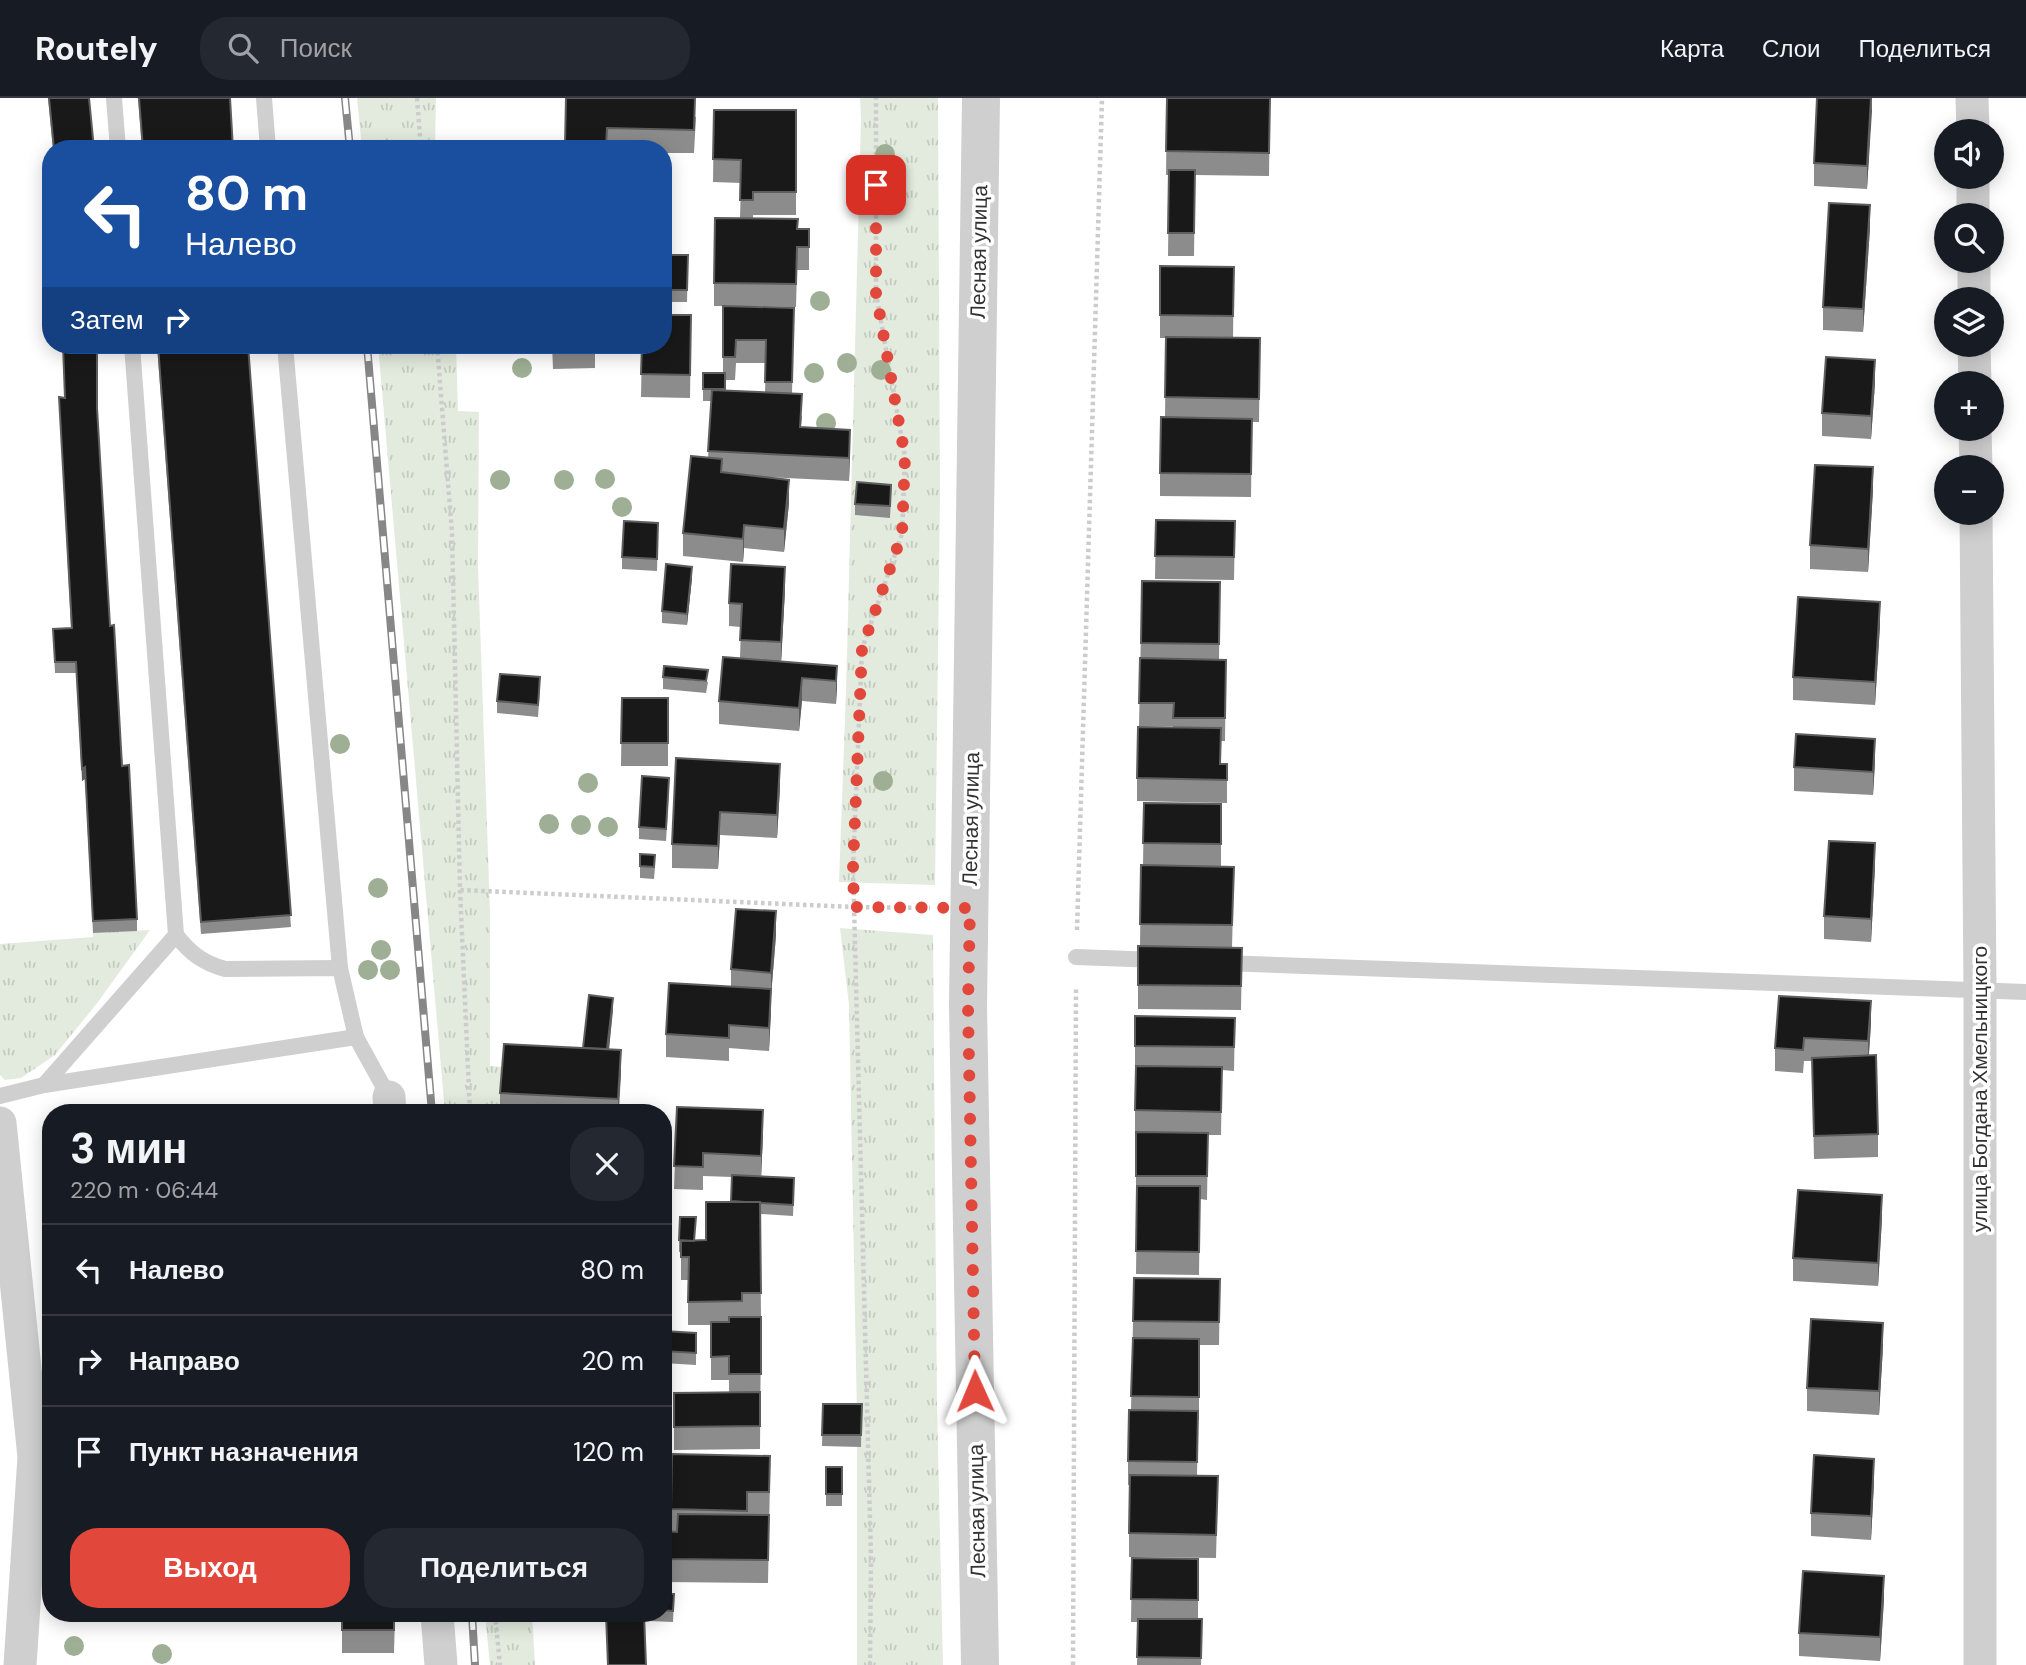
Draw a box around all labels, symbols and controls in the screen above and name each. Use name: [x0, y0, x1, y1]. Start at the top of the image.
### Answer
search box: [200, 17, 690, 80]
text: Routely: [35, 27, 158, 70]
icon: search: [224, 29, 262, 67]
text: Поиск: [280, 31, 352, 65]
text: Карта: [1660, 33, 1724, 64]
text: Слои: [1762, 33, 1820, 64]
text: Поделиться: [1858, 33, 1991, 64]
map controls: [1934, 119, 2004, 525]
button: sound: [1934, 119, 2004, 189]
pin: [846, 155, 906, 215]
text: 80 m: [185, 161, 308, 225]
icon: arrive: [857, 166, 895, 204]
icon: left: [70, 168, 161, 259]
street label: Лесная улица: [964, 184, 994, 319]
button: search: [1934, 203, 2004, 273]
text: Налево: [185, 223, 297, 265]
button: layers: [1934, 287, 2004, 357]
icon: right: [158, 301, 196, 339]
text: Затем: [70, 303, 144, 337]
button: +: [1934, 371, 2004, 441]
button: −: [1934, 455, 2004, 525]
street label: Лесная улица: [956, 751, 986, 886]
street label: улица Богдана Хмельницкого: [1966, 946, 1994, 1232]
text: 3 мин: [70, 1121, 187, 1176]
button: close: [570, 1127, 644, 1201]
text: 220 m · 06:44: [70, 1175, 218, 1205]
icon: left: [70, 1251, 108, 1289]
text: Налево: [129, 1253, 224, 1287]
text: 80 m: [580, 1253, 644, 1287]
icon: right: [70, 1342, 108, 1380]
text: Направо: [129, 1344, 240, 1378]
text: 20 m: [581, 1344, 644, 1378]
position arrow: [938, 1354, 1012, 1428]
icon: arrive: [70, 1433, 108, 1471]
text: Пункт назначения: [129, 1435, 359, 1469]
text: 120 m: [573, 1435, 644, 1469]
street label: Лесная улица: [962, 1443, 992, 1578]
button: Выход: [70, 1528, 350, 1608]
button: Поделиться: [364, 1528, 644, 1608]

